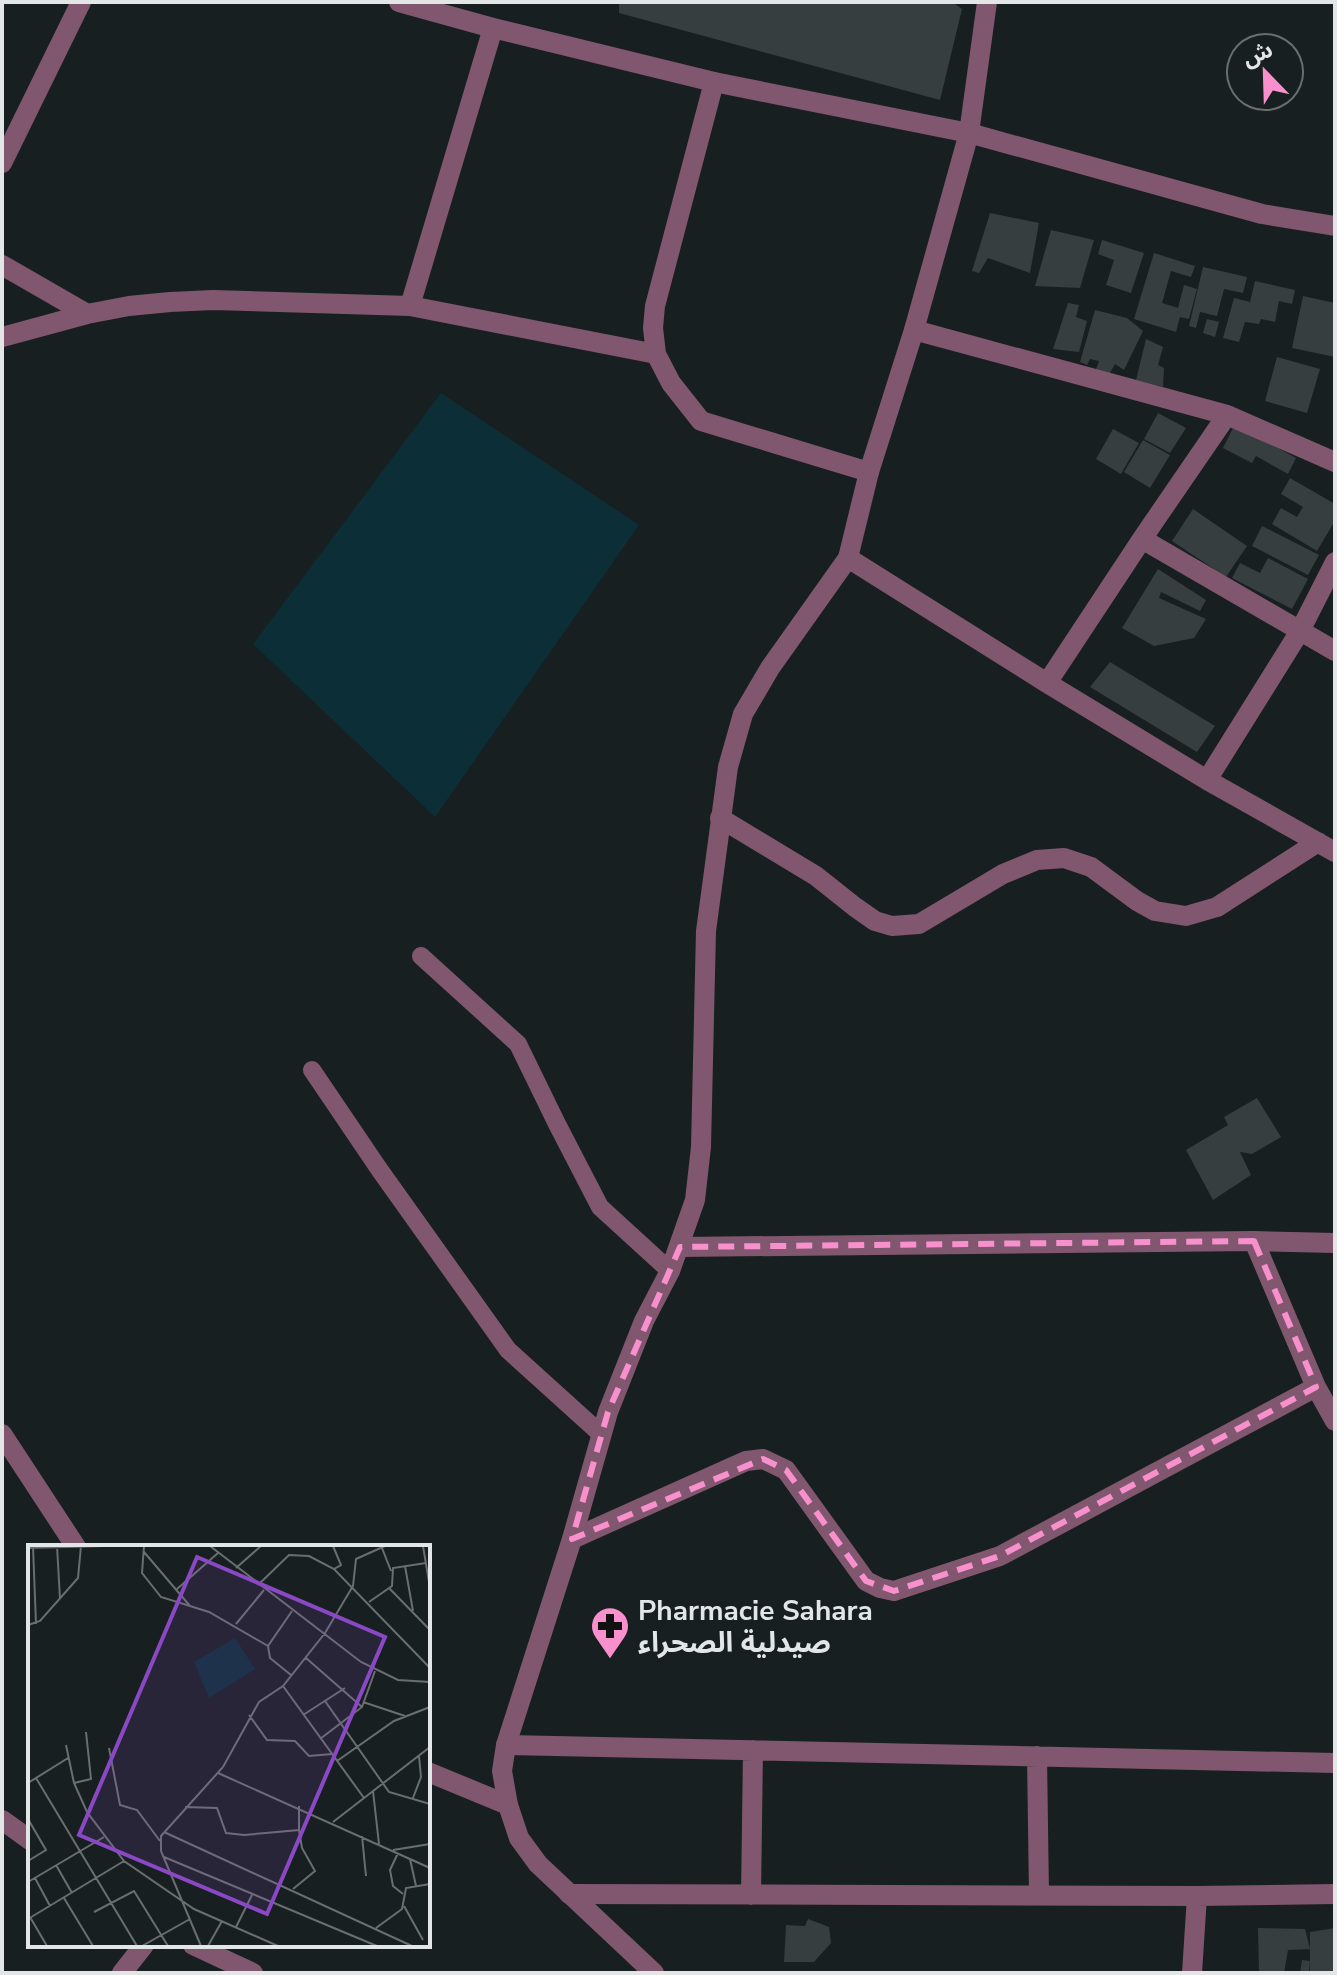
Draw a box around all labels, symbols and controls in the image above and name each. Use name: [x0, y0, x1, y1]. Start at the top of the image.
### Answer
north arrow: [1225, 32, 1305, 112]
text: ش: [1238, 35, 1277, 74]
inset map: [28, 1545, 430, 1947]
place label: Pharmacie Sahara صيدلية الصحراء: [638, 1592, 873, 1662]
pharmacy icon: Pharmacie Sahara صيدلية الصحراء: [589, 1605, 631, 1660]

